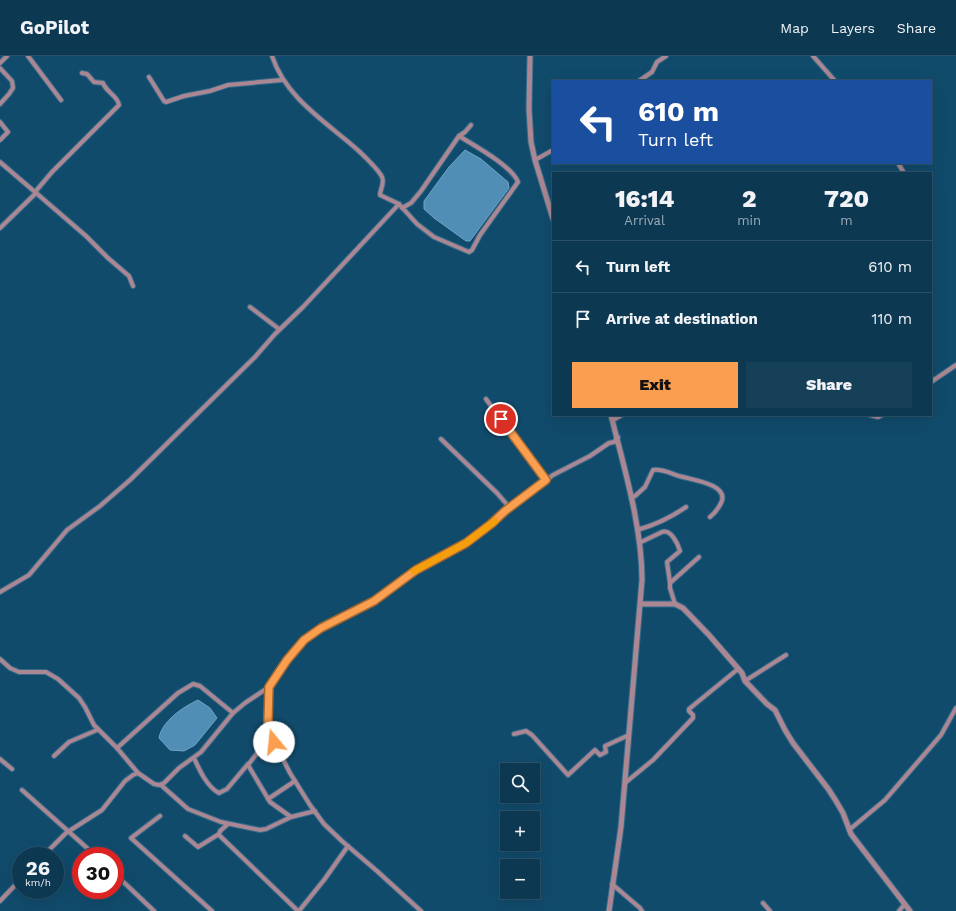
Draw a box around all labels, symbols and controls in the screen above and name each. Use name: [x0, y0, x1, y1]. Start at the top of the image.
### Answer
text: GoPilot: [20, 16, 89, 39]
text: Map: [780, 20, 809, 36]
text: Layers: [831, 20, 875, 36]
text: Share: [897, 20, 936, 36]
text: 610 m: [638, 95, 719, 128]
icon: left: [572, 96, 624, 148]
text: Turn left: [638, 129, 713, 150]
text: 16:14: [615, 185, 674, 213]
text: 2: [742, 185, 756, 213]
text: 720: [824, 185, 869, 213]
text: Arrival: [624, 213, 665, 228]
text: min: [737, 213, 761, 228]
text: m: [840, 213, 853, 228]
icon: left: [572, 256, 594, 278]
text: Turn left: [606, 258, 670, 276]
text: 610 m: [868, 258, 912, 276]
icon: arrive: [572, 308, 594, 330]
text: Arrive at destination: [606, 310, 758, 328]
text: 110 m: [872, 310, 912, 328]
button: Exit: [572, 362, 738, 408]
button: Share: [746, 362, 912, 408]
pin: [484, 402, 518, 436]
icon: arrive: [490, 408, 512, 430]
position arrow: [253, 721, 295, 763]
map controls: [500, 763, 540, 899]
button: search: [500, 763, 540, 803]
button: +: [500, 811, 540, 851]
speed limit sign: 30: [72, 847, 124, 899]
text: 26: [26, 856, 50, 880]
button: −: [500, 859, 540, 899]
text: km/h: [25, 877, 51, 888]

